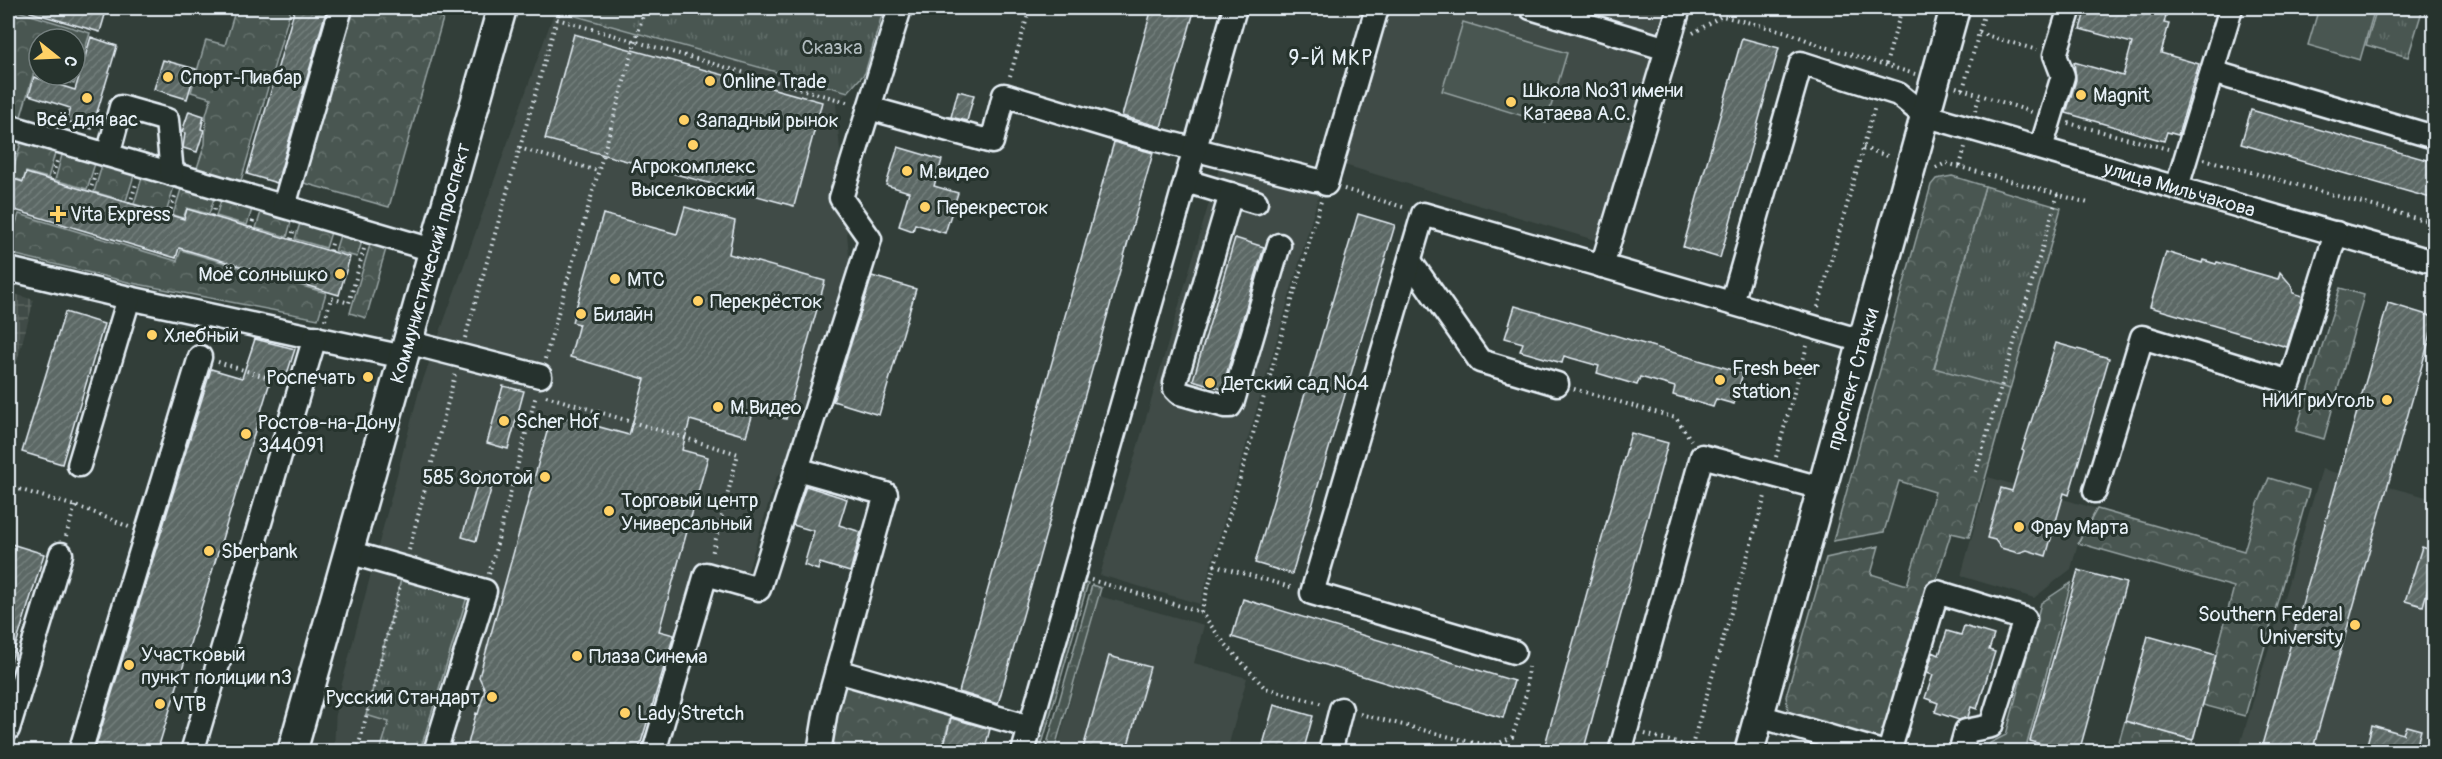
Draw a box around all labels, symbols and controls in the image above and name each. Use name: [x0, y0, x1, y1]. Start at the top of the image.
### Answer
north arrow: [27, 27, 87, 87]
park label: Сказка: [801, 35, 863, 60]
district label: 9-Й МКР: [1288, 45, 1374, 72]
text: С: [59, 54, 81, 69]
place label: Спорт-Пивбар: [180, 65, 302, 90]
place label: Online Trade: [722, 69, 827, 94]
marker: Спорт-Пивбар: [161, 70, 175, 84]
marker: Online Trade: [703, 74, 717, 88]
place label: Школа №31 имени Катаева А.С.: [1523, 78, 1683, 126]
place label: Magnit: [2093, 83, 2151, 108]
marker: Magnit: [2074, 88, 2088, 102]
marker: Всё для вас: [80, 91, 94, 105]
marker: Школа №31 имени Катаева А.С.: [1504, 95, 1518, 109]
place label: Всё для вас: [36, 107, 138, 132]
place label: Западный рынок: [696, 108, 839, 133]
marker: Западный рынок: [677, 113, 691, 127]
marker: Агрокомплекс Выселковский: [686, 138, 700, 152]
street label: Коммунистический проспект: [385, 140, 476, 386]
place label: Агрокомплекс Выселковский: [630, 154, 756, 202]
street label: улица Мильчакова: [2100, 155, 2258, 223]
place label: М.видео: [919, 159, 989, 184]
marker: М.видео: [900, 164, 914, 178]
place label: Перекресток: [937, 195, 1049, 220]
marker: Перекресток: [918, 200, 932, 214]
place label: Vita Express: [70, 202, 171, 227]
marker: Vita Express: [51, 207, 65, 221]
place label: Моё солнышко: [198, 262, 328, 287]
marker: Моё солнышко: [333, 267, 347, 281]
place label: МТС: [627, 267, 665, 292]
marker: МТС: [608, 272, 622, 286]
place label: Перекрёсток: [710, 289, 823, 314]
marker: Перекрёсток: [691, 294, 705, 308]
place label: Билайн: [593, 302, 653, 327]
street label: проспект Стачки: [1821, 305, 1884, 453]
marker: Билайн: [574, 307, 588, 321]
place label: Хлебный: [164, 323, 239, 348]
marker: Хлебный: [145, 328, 159, 342]
place label: Fresh beer station: [1732, 356, 1820, 404]
place label: Роспечать: [267, 365, 356, 390]
marker: Роспечать: [361, 370, 375, 384]
place label: Детский сад №4: [1221, 371, 1369, 396]
marker: Fresh beer station: [1713, 373, 1727, 387]
marker: Детский сад №4: [1203, 376, 1217, 390]
place label: НИИГриУголь: [2261, 388, 2375, 413]
marker: НИИГриУголь: [2380, 393, 2394, 407]
place label: М.Видео: [730, 395, 802, 420]
marker: М.Видео: [711, 400, 725, 414]
place label: Scher Hof: [516, 409, 600, 434]
place label: Ростов-на-Дону 344091: [258, 410, 397, 458]
marker: Scher Hof: [497, 414, 511, 428]
marker: Ростов-на-Дону 344091: [239, 427, 253, 441]
place label: 585 Золотой: [423, 465, 533, 490]
marker: 585 Золотой: [538, 470, 552, 484]
place label: Торговый центр Универсальный: [621, 488, 758, 536]
marker: Торговый центр Универсальный: [602, 504, 616, 518]
place label: Фрау Марта: [2031, 515, 2128, 540]
marker: Фрау Марта: [2012, 520, 2026, 534]
place label: Sberbank: [221, 539, 298, 564]
marker: Sberbank: [202, 544, 216, 558]
place label: Southern Federal University: [2198, 602, 2343, 650]
marker: Southern Federal University: [2348, 618, 2362, 632]
place label: Участковый пункт полиции n3: [141, 642, 292, 690]
place label: Плаза Синема: [589, 644, 708, 669]
marker: Плаза Синема: [570, 649, 584, 663]
marker: Участковый пункт полиции n3: [122, 658, 136, 672]
place label: Русский Стандарт: [326, 685, 480, 710]
marker: Русский Стандарт: [485, 690, 499, 704]
place label: VTB: [172, 692, 206, 717]
marker: VTB: [153, 697, 167, 711]
place label: Lady Stretch: [637, 701, 744, 726]
marker: Lady Stretch: [618, 706, 632, 720]

